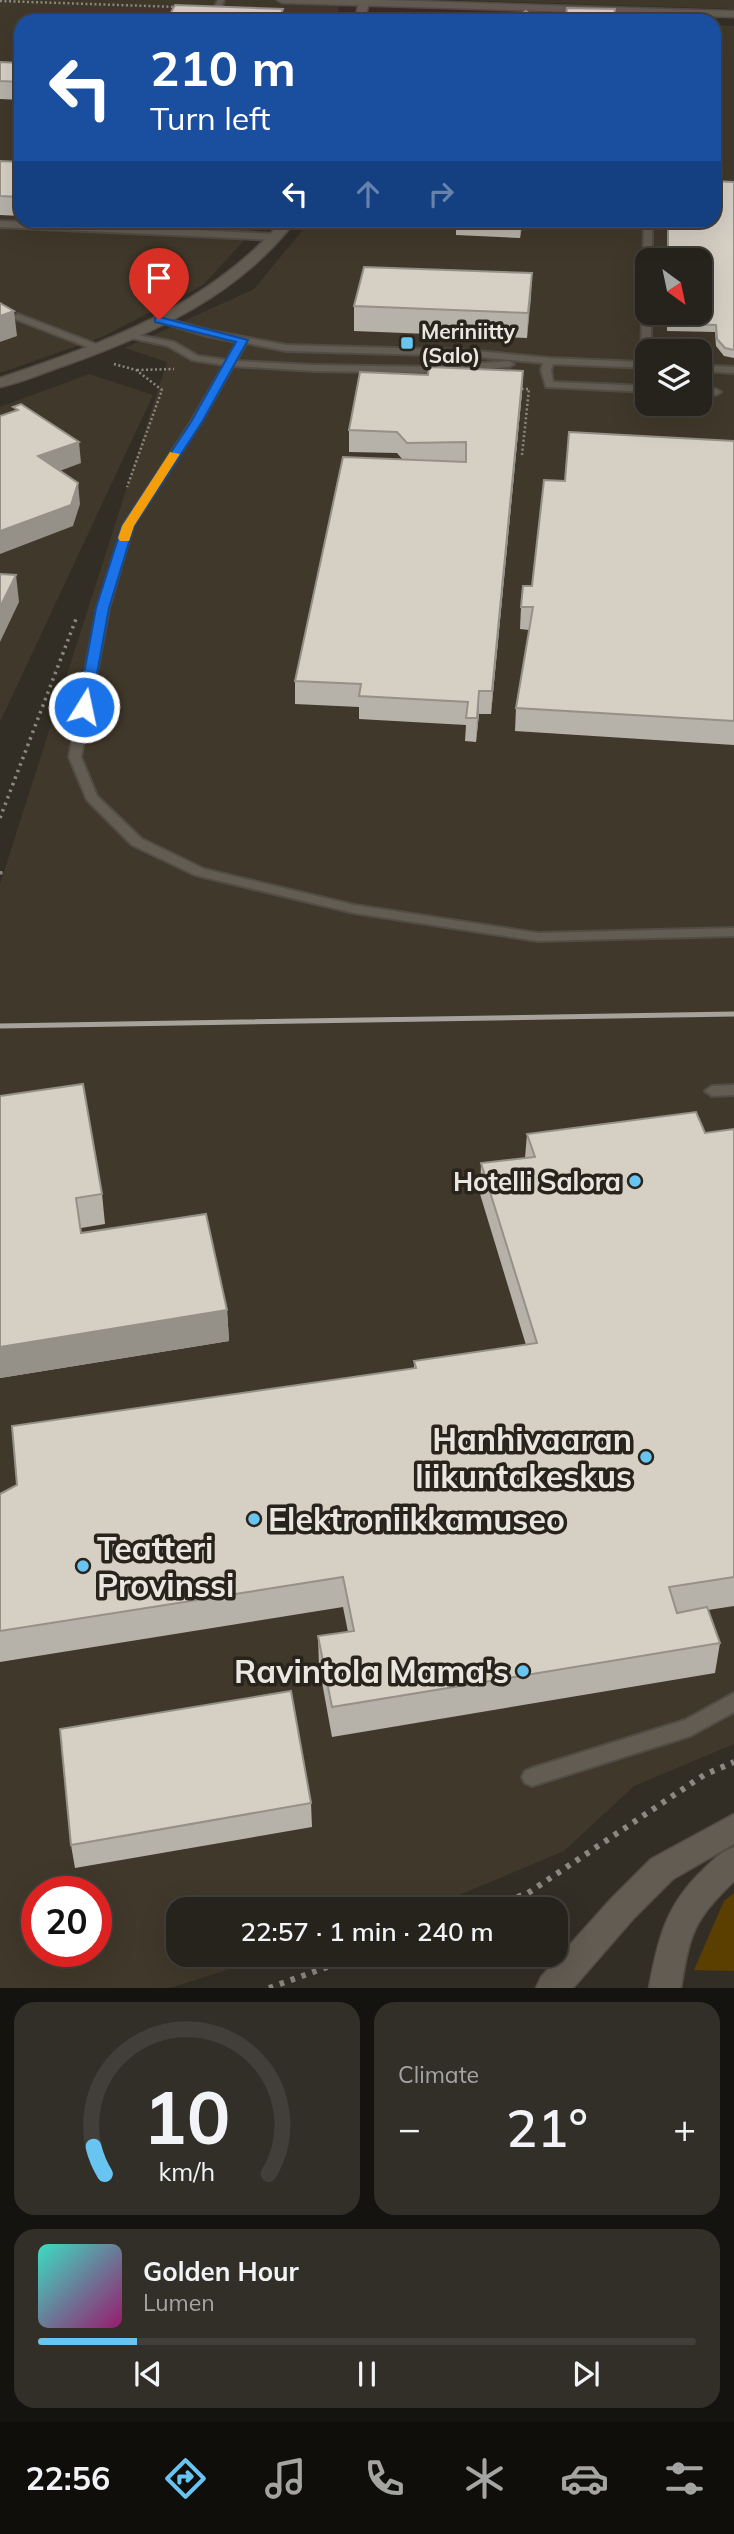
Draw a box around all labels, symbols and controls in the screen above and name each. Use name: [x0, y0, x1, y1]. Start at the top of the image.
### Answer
text: 210 m: [150, 37, 296, 98]
icon: left: [35, 42, 126, 133]
text: Turn left: [150, 98, 270, 138]
icon: left: [276, 175, 314, 213]
icon: ahead: [349, 175, 387, 213]
icon: right: [422, 175, 460, 213]
pin: [129, 248, 189, 320]
north arrow: [635, 248, 712, 326]
map controls: [635, 248, 712, 416]
icon: arrive: [140, 259, 178, 297]
place label: Meriniitty (Salo): [421, 318, 516, 368]
marker: Meriniitty (Salo): [399, 335, 415, 351]
button: layers: [635, 339, 712, 416]
position arrow: [47, 670, 121, 744]
place label: Hotelli Salora: [453, 1165, 621, 1198]
marker: Hotelli Salora: [627, 1173, 643, 1189]
place label: Hanhivaaran liikuntakeskus: [415, 1419, 632, 1496]
marker: Hanhivaaran liikuntakeskus: [638, 1449, 654, 1465]
place label: Elektroniikkamuseo: [268, 1499, 565, 1539]
marker: Elektroniikkamuseo: [246, 1511, 262, 1527]
place label: Teatteri Provinssi: [97, 1528, 234, 1605]
marker: Teatteri Provinssi: [75, 1558, 91, 1574]
place label: Ravintola Mama's: [234, 1651, 509, 1691]
marker: Ravintola Mama's: [515, 1663, 531, 1679]
speed limit sign: 20: [21, 1876, 112, 1967]
text: 22:57 · 1 min · 240 m: [240, 1915, 494, 1948]
text: Climate: [398, 2060, 479, 2089]
text: 10: [143, 2072, 231, 2163]
text: 21°: [506, 2095, 588, 2160]
text: −: [398, 2104, 421, 2152]
text: +: [673, 2104, 696, 2152]
text: km/h: [159, 2156, 215, 2187]
text: Golden Hour: [143, 2255, 299, 2288]
text: Lumen: [143, 2288, 215, 2317]
icon: previous: [129, 2355, 167, 2393]
icon: pause: [348, 2355, 386, 2393]
icon: next: [567, 2355, 605, 2393]
icon: directions: [161, 2454, 210, 2503]
icon: music: [261, 2454, 310, 2503]
icon: phone: [360, 2454, 409, 2503]
icon: climate: [460, 2454, 509, 2503]
icon: car: [560, 2454, 609, 2503]
icon: filters: [660, 2454, 709, 2503]
text: 22:56: [25, 2458, 110, 2498]

